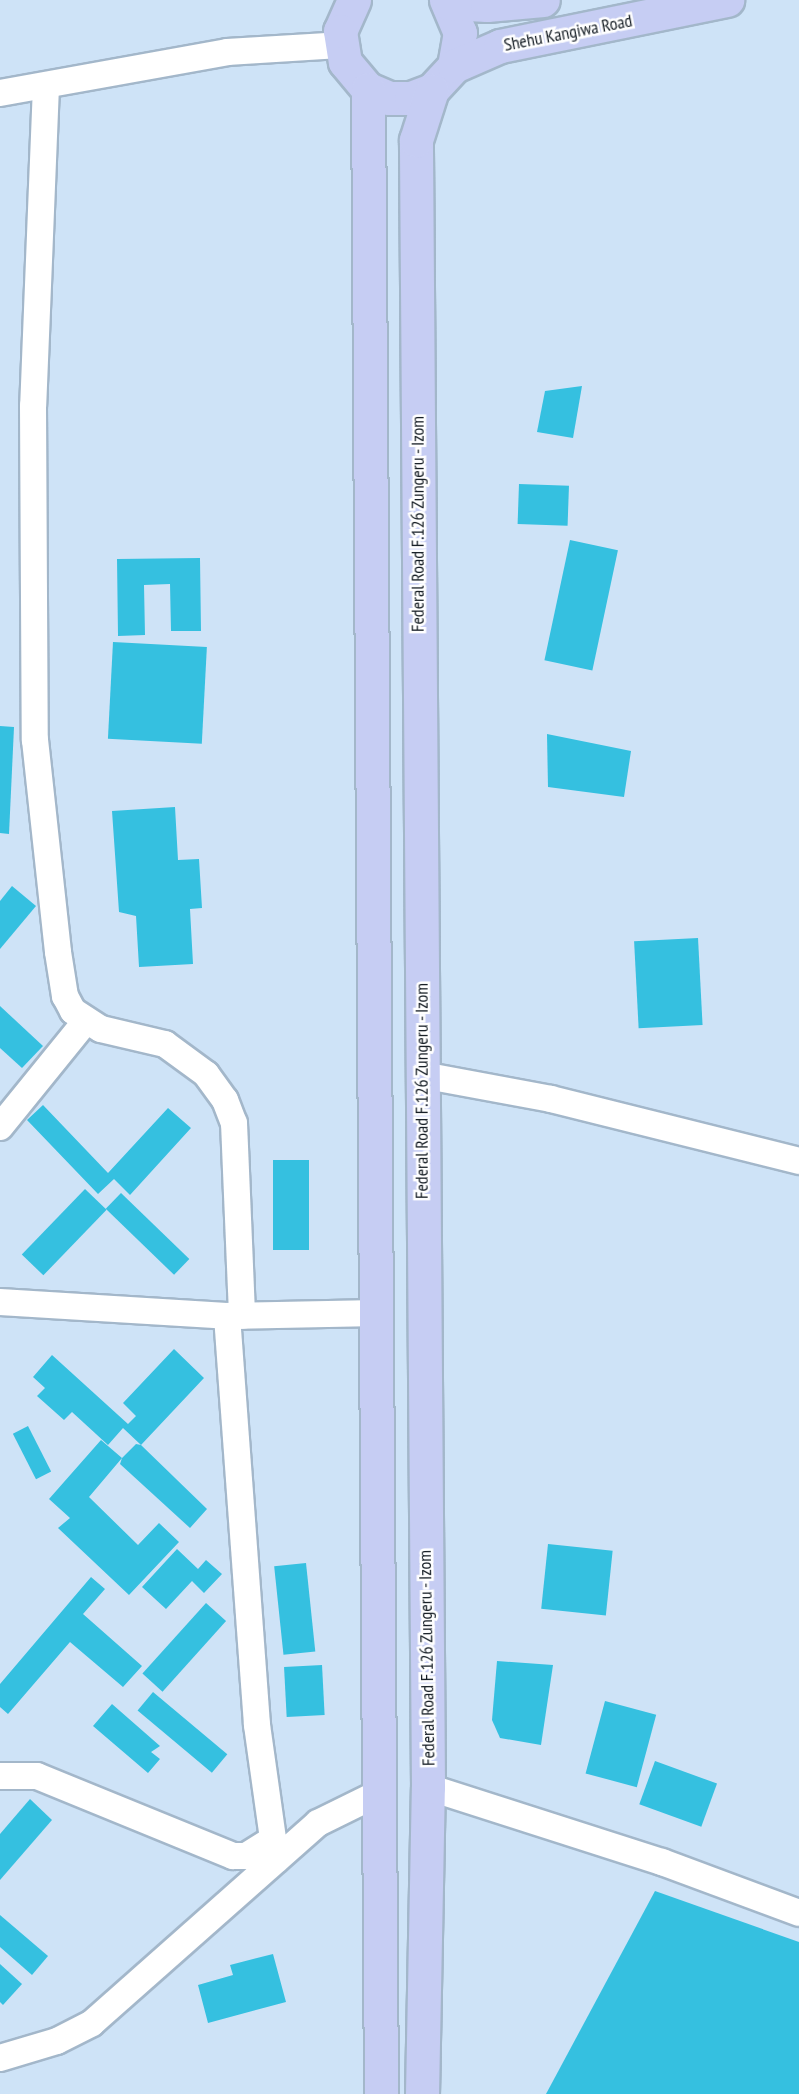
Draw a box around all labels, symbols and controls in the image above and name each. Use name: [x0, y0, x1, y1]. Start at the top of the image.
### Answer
street label: Shehu Kangiwa Road: [502, 10, 634, 56]
street label: Federal Road F.126 Zungeru - Izom: [407, 415, 429, 633]
street label: Federal Road F.126 Zungeru - Izom: [411, 982, 433, 1200]
street label: Federal Road F.126 Zungeru - Izom: [414, 1549, 440, 1767]

